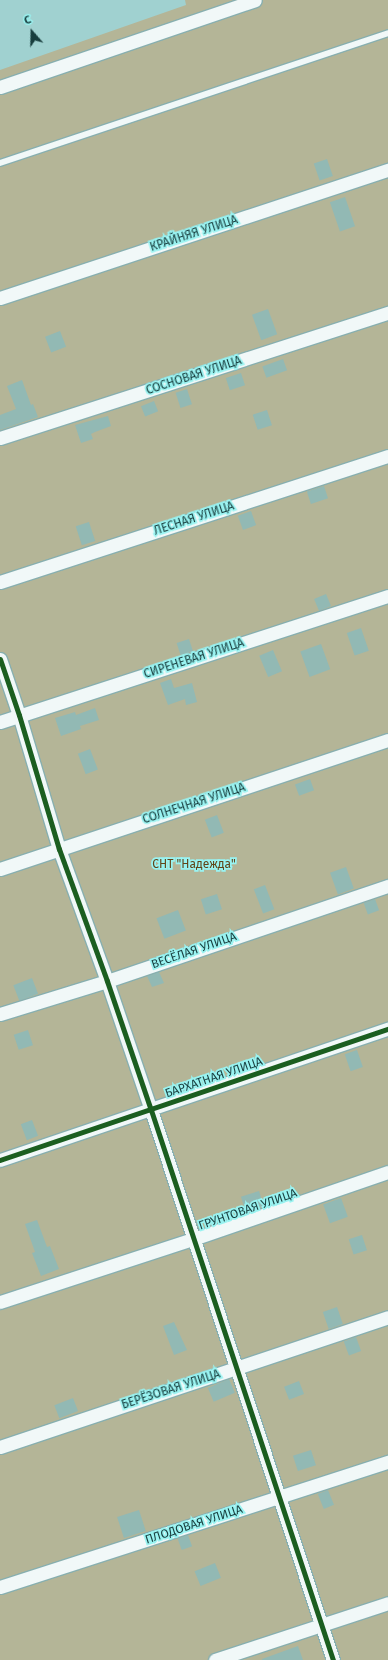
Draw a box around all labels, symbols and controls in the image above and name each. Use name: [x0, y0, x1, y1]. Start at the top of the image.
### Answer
north arrow: [12, 12, 52, 52]
text: С: [23, 13, 33, 27]
street label: КРАЙНЯЯ УЛИЦА: [148, 213, 240, 255]
street label: СОСНОВАЯ УЛИЦА: [144, 354, 244, 398]
street label: ЛЕСНАЯ УЛИЦА: [152, 499, 236, 539]
street label: СИРЕНЕВАЯ УЛИЦА: [142, 636, 246, 682]
street label: СОЛНЕЧНАЯ УЛИЦА: [141, 781, 247, 827]
park label: СНТ "Надежда": [152, 858, 236, 872]
street label: ВЕСЁЛАЯ УЛИЦА: [150, 930, 238, 972]
street label: БАРХАТНАЯ УЛИЦА: [163, 1055, 265, 1101]
street label: ГРУНТОВАЯ УЛИЦА: [197, 1186, 299, 1234]
street label: БЕРЁЗОВАЯ УЛИЦА: [120, 1367, 222, 1413]
street label: ПЛОДОВАЯ УЛИЦА: [143, 1502, 245, 1548]

